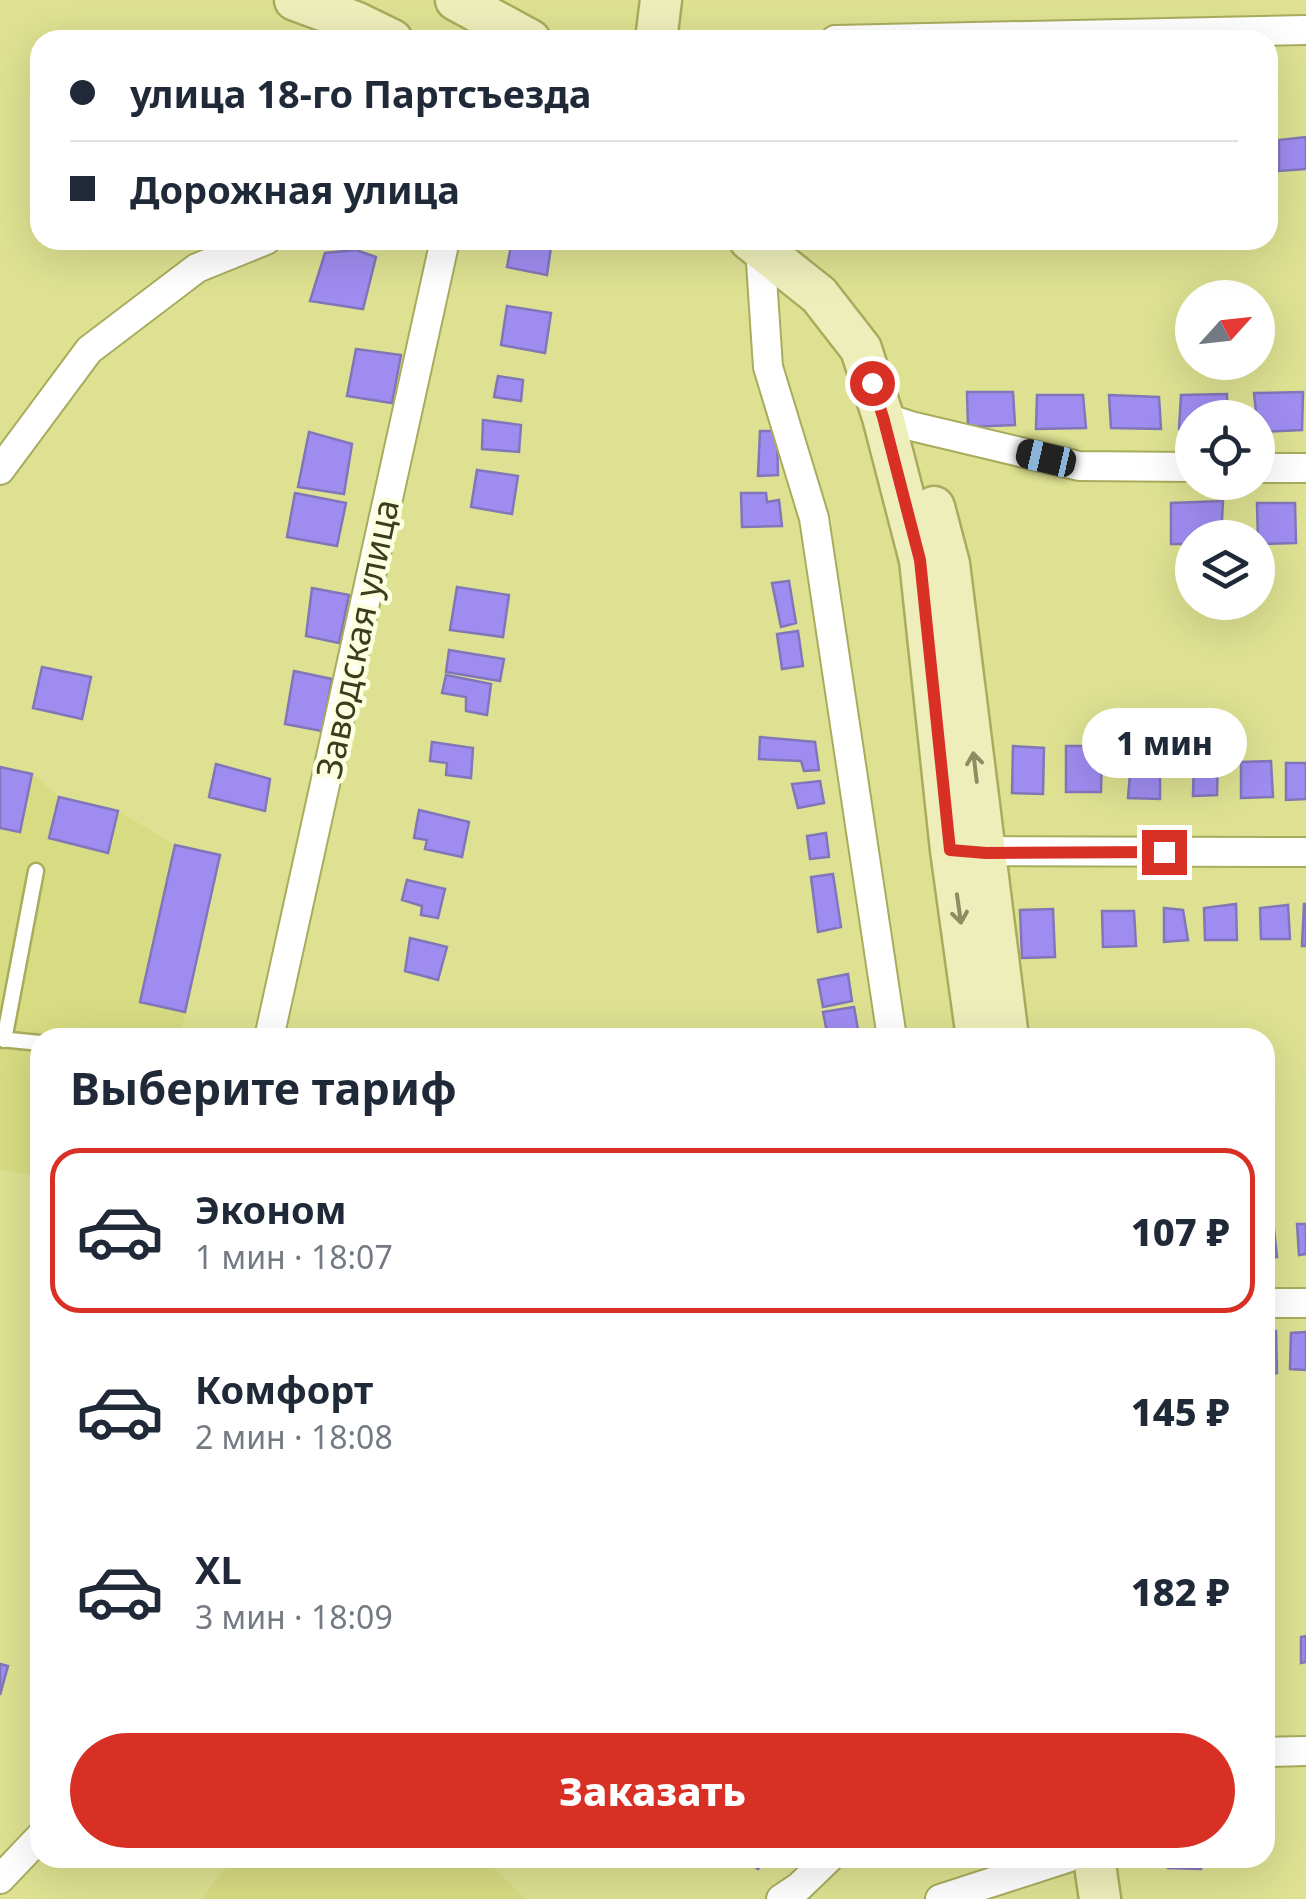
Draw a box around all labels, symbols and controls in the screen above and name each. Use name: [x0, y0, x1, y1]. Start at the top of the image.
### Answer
text: улица 18-го Партсъезда: [130, 67, 591, 119]
text: Дорожная улица: [130, 163, 460, 215]
north arrow: [1175, 280, 1275, 380]
map controls: [1175, 280, 1275, 620]
route start: [850, 361, 895, 406]
button: locate: [1175, 400, 1275, 500]
car: [1013, 437, 1079, 479]
street label: Заводская улица: [304, 495, 409, 783]
button: layers: [1175, 520, 1275, 620]
callout: 1 мин: [1082, 707, 1246, 777]
text: 1 мин: [1116, 721, 1213, 764]
one-way arrow: [965, 751, 984, 784]
route end: [1142, 830, 1187, 875]
one-way arrow: [951, 893, 969, 925]
text: Выберите тариф: [70, 1057, 457, 1118]
text: Эконом: [195, 1183, 347, 1235]
icon: car: [75, 1186, 165, 1276]
text: 107 ₽: [1131, 1205, 1230, 1257]
text: 1 мин · 18:07: [195, 1235, 393, 1278]
text: Комфорт: [195, 1363, 373, 1415]
icon: car: [75, 1366, 165, 1456]
text: 145 ₽: [1131, 1385, 1230, 1437]
text: 2 мин · 18:08: [195, 1415, 393, 1458]
text: XL: [195, 1543, 242, 1595]
icon: car: [75, 1546, 165, 1636]
text: 182 ₽: [1131, 1565, 1230, 1617]
text: 3 мин · 18:09: [195, 1595, 393, 1638]
button: Заказать: [70, 1733, 1235, 1848]

